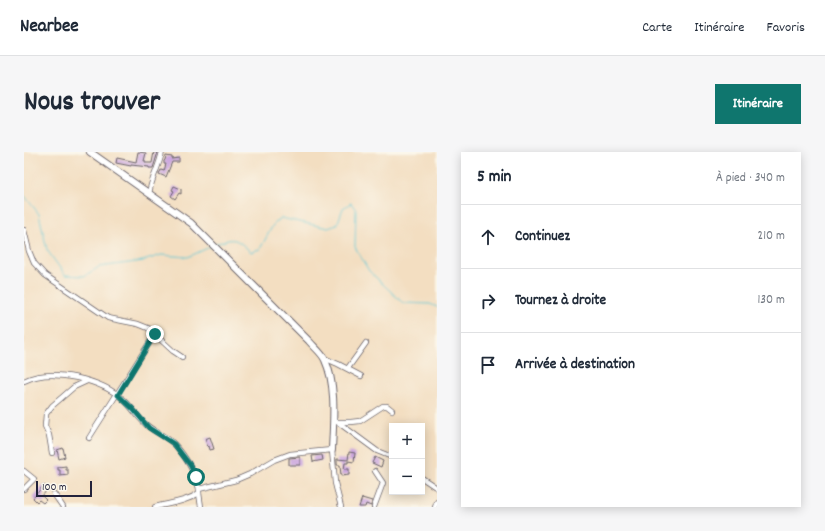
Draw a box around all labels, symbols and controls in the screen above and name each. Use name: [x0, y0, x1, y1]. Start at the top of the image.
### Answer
text: Nearbee: [20, 14, 79, 41]
text: Carte: [642, 18, 672, 38]
text: Itinéraire: [694, 18, 744, 38]
text: Favoris: [766, 18, 805, 38]
text: Nous trouver: [24, 84, 160, 124]
button: Itinéraire: [715, 84, 801, 124]
text: 5 min: [477, 166, 511, 190]
text: À pied · 340 m: [716, 169, 785, 188]
icon: ahead: [477, 226, 499, 248]
text: Continuez: [515, 226, 570, 248]
text: 210 m: [757, 227, 785, 246]
icon: right: [477, 290, 499, 312]
text: Tournez à droite: [515, 290, 606, 312]
text: 130 m: [757, 291, 785, 310]
route end: [146, 325, 164, 343]
icon: arrive: [477, 354, 499, 376]
text: Arrivée à destination: [515, 354, 635, 376]
map controls: [389, 423, 425, 495]
button: +: [389, 423, 425, 459]
button: −: [389, 459, 425, 495]
route start: [187, 468, 205, 486]
scale bar: [36, 479, 92, 498]
text: 100 m: [42, 480, 66, 496]

